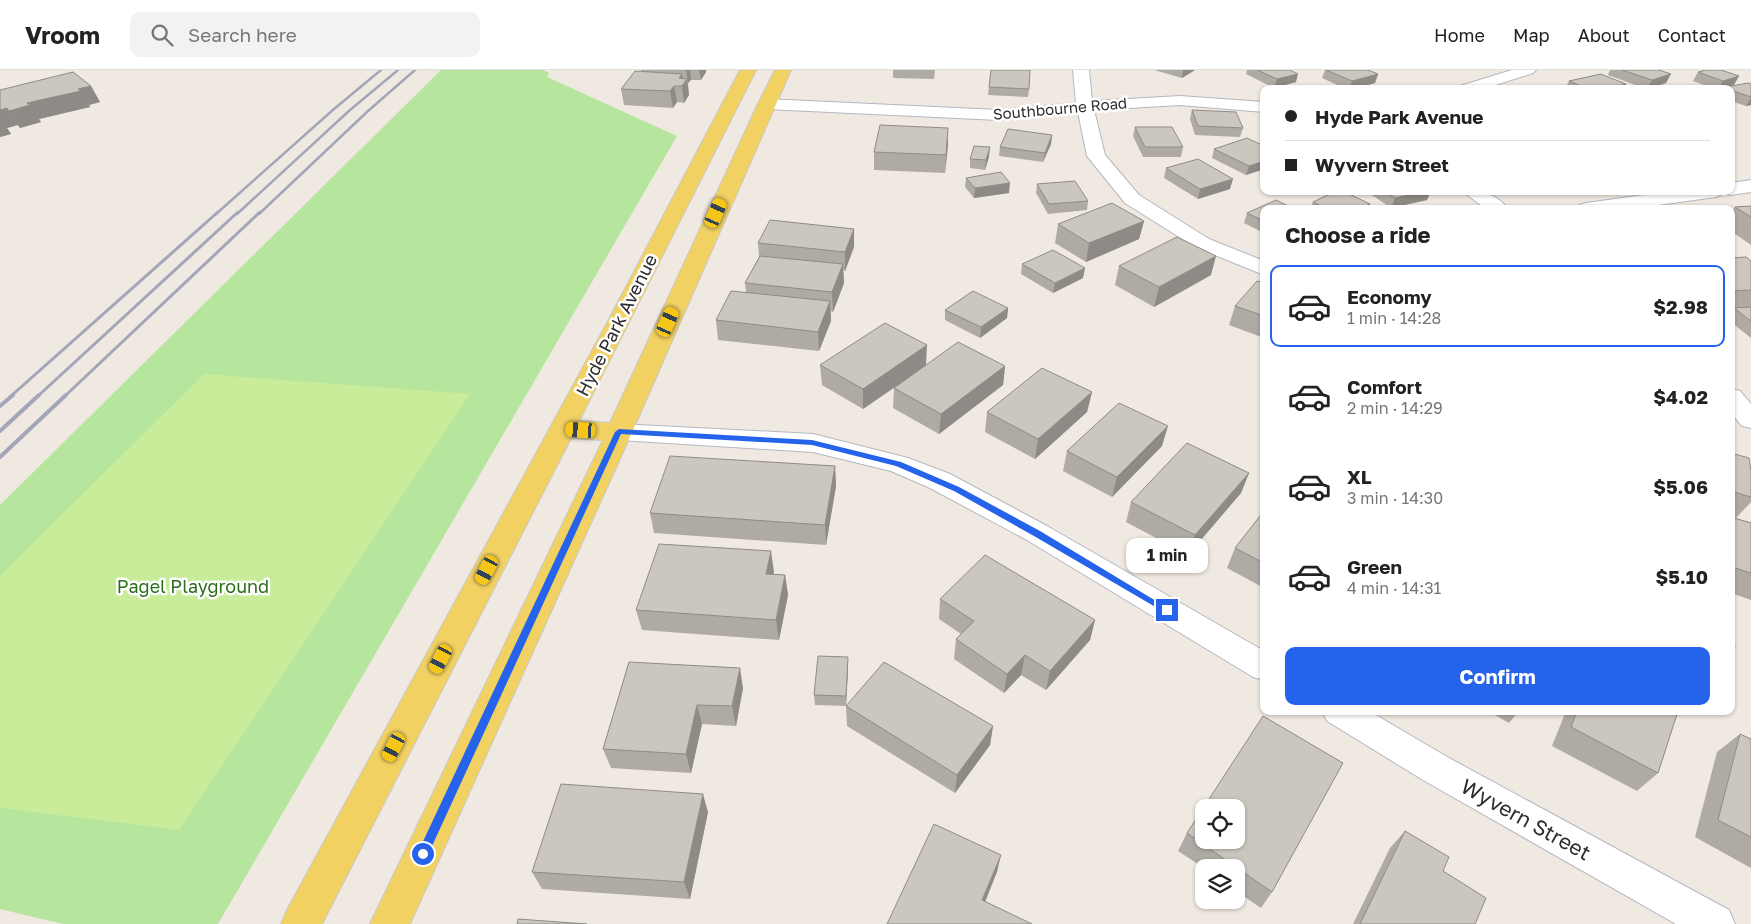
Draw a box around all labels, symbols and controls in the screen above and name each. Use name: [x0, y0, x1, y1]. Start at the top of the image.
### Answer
search box: [130, 12, 480, 57]
text: Vroom: [25, 20, 100, 49]
icon: search: [148, 21, 176, 49]
text: Search here: [188, 23, 297, 46]
text: Home: [1434, 24, 1485, 46]
text: Map: [1513, 24, 1550, 46]
text: About: [1578, 24, 1630, 46]
text: Contact: [1658, 24, 1726, 46]
street label: Southbourne Road: [992, 93, 1128, 123]
text: Hyde Park Avenue: [1315, 105, 1483, 128]
text: Wyvern Street: [1315, 153, 1449, 176]
car: [703, 196, 728, 230]
text: Choose a ride: [1285, 221, 1431, 248]
street label: Hyde Park Avenue: [571, 250, 661, 400]
icon: car: [1287, 284, 1332, 329]
text: Economy: [1347, 285, 1432, 308]
text: $2.98: [1653, 295, 1708, 318]
car: [655, 305, 680, 339]
text: 1 min · 14:28: [1347, 308, 1441, 328]
icon: car: [1287, 374, 1332, 419]
text: Comfort: [1347, 375, 1422, 398]
text: $4.02: [1653, 385, 1708, 408]
text: 2 min · 14:29: [1347, 398, 1443, 418]
car: [565, 422, 596, 438]
icon: car: [1287, 464, 1332, 509]
text: XL: [1347, 465, 1372, 488]
text: $5.06: [1653, 475, 1708, 498]
text: 3 min · 14:30: [1347, 488, 1443, 508]
callout: 1 min: [1126, 538, 1208, 572]
text: 1 min: [1147, 545, 1187, 565]
car: [473, 553, 500, 587]
icon: car: [1287, 554, 1332, 599]
text: Green: [1347, 555, 1402, 578]
text: $5.10: [1655, 565, 1708, 588]
park label: Pagel Playground: [117, 575, 269, 597]
text: 4 min · 14:31: [1347, 578, 1441, 598]
route end: [1156, 599, 1178, 621]
car: [427, 642, 454, 676]
button: Confirm: [1285, 647, 1710, 705]
car: [380, 730, 407, 764]
street label: Wyvern Street: [1456, 773, 1596, 865]
map controls: [1195, 799, 1245, 909]
button: locate: [1195, 799, 1245, 849]
route start: [412, 843, 434, 865]
button: layers: [1195, 859, 1245, 909]

